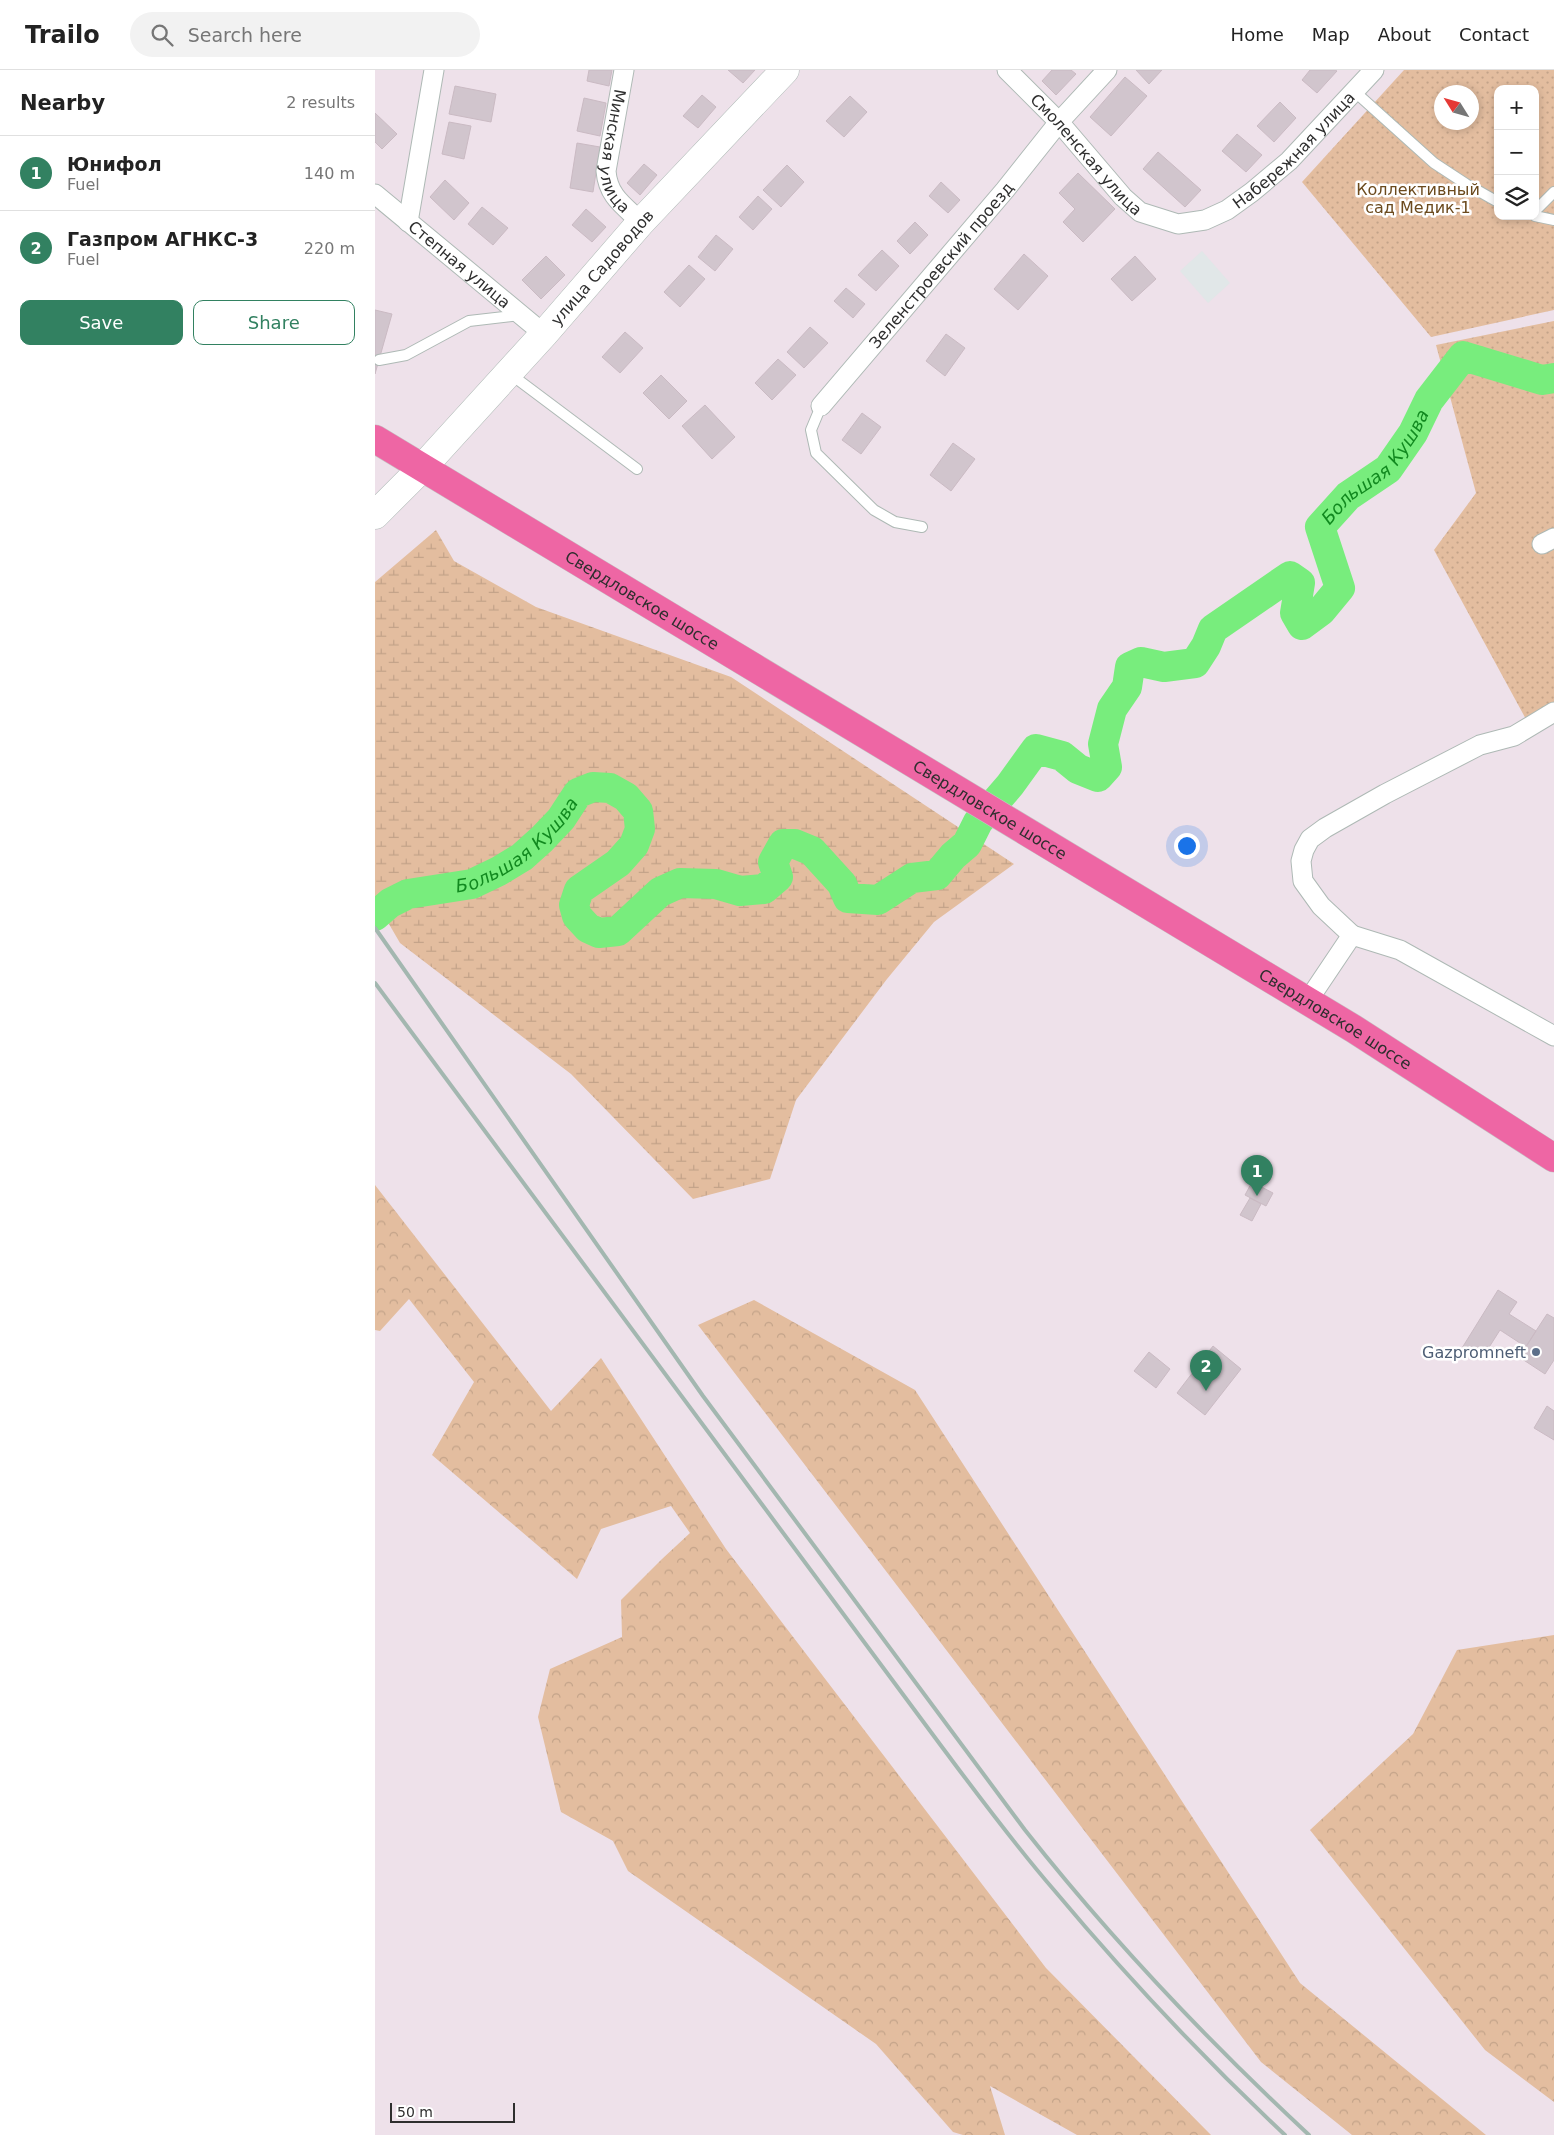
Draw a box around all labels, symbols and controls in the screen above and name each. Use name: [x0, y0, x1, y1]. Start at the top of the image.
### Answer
search box: [130, 12, 480, 57]
text: Trailo: [25, 21, 100, 49]
icon: search: [148, 21, 176, 49]
text: Search here: [188, 24, 302, 46]
text: Home: [1231, 24, 1284, 45]
text: Map: [1312, 24, 1350, 45]
text: About: [1378, 24, 1431, 45]
text: Contact: [1459, 24, 1529, 45]
north arrow: [1434, 85, 1479, 130]
map controls: [1494, 85, 1539, 220]
button: +: [1494, 85, 1539, 130]
street label: Минская улица: [595, 88, 634, 217]
street label: Набережная улица: [1229, 88, 1359, 213]
street label: Смоленская улица: [1026, 90, 1146, 219]
text: Nearby: [20, 91, 105, 115]
text: 2 results: [286, 93, 355, 112]
button: −: [1494, 130, 1539, 175]
text: Юнифол: [67, 153, 162, 175]
text: 1: [30, 164, 42, 183]
text: 140 m: [304, 164, 355, 183]
text: Fuel: [67, 175, 100, 194]
button: layers: [1494, 175, 1539, 220]
street label: Зеленстроевский проезд: [865, 179, 1017, 352]
park label: Коллективный сад Медик-1: [1356, 180, 1480, 217]
street label: улица Садоводов: [547, 206, 658, 329]
street label: Степная улица: [405, 217, 514, 312]
text: Газпром АГНКС-3: [67, 228, 258, 250]
text: 2: [30, 239, 42, 258]
text: 220 m: [304, 239, 355, 258]
text: Fuel: [67, 250, 100, 269]
button: Save: [20, 300, 183, 345]
button: Share: [193, 300, 355, 345]
water label: Большая Кушва: [1317, 406, 1433, 528]
street label: Свердловское шоссе: [562, 547, 722, 654]
street label: Свердловское шоссе: [909, 756, 1070, 864]
water label: Большая Кушва: [454, 793, 582, 896]
your location: [1174, 833, 1200, 859]
street label: Свердловское шоссе: [1255, 965, 1415, 1074]
pin: 1: [1241, 1155, 1273, 1196]
place label: Gazpromneft: [1422, 1343, 1526, 1362]
marker: Gazpromneft: [1530, 1346, 1542, 1358]
pin: 2: [1190, 1350, 1222, 1391]
scale bar: [390, 2100, 515, 2123]
text: 50 m: [397, 2104, 433, 2120]

